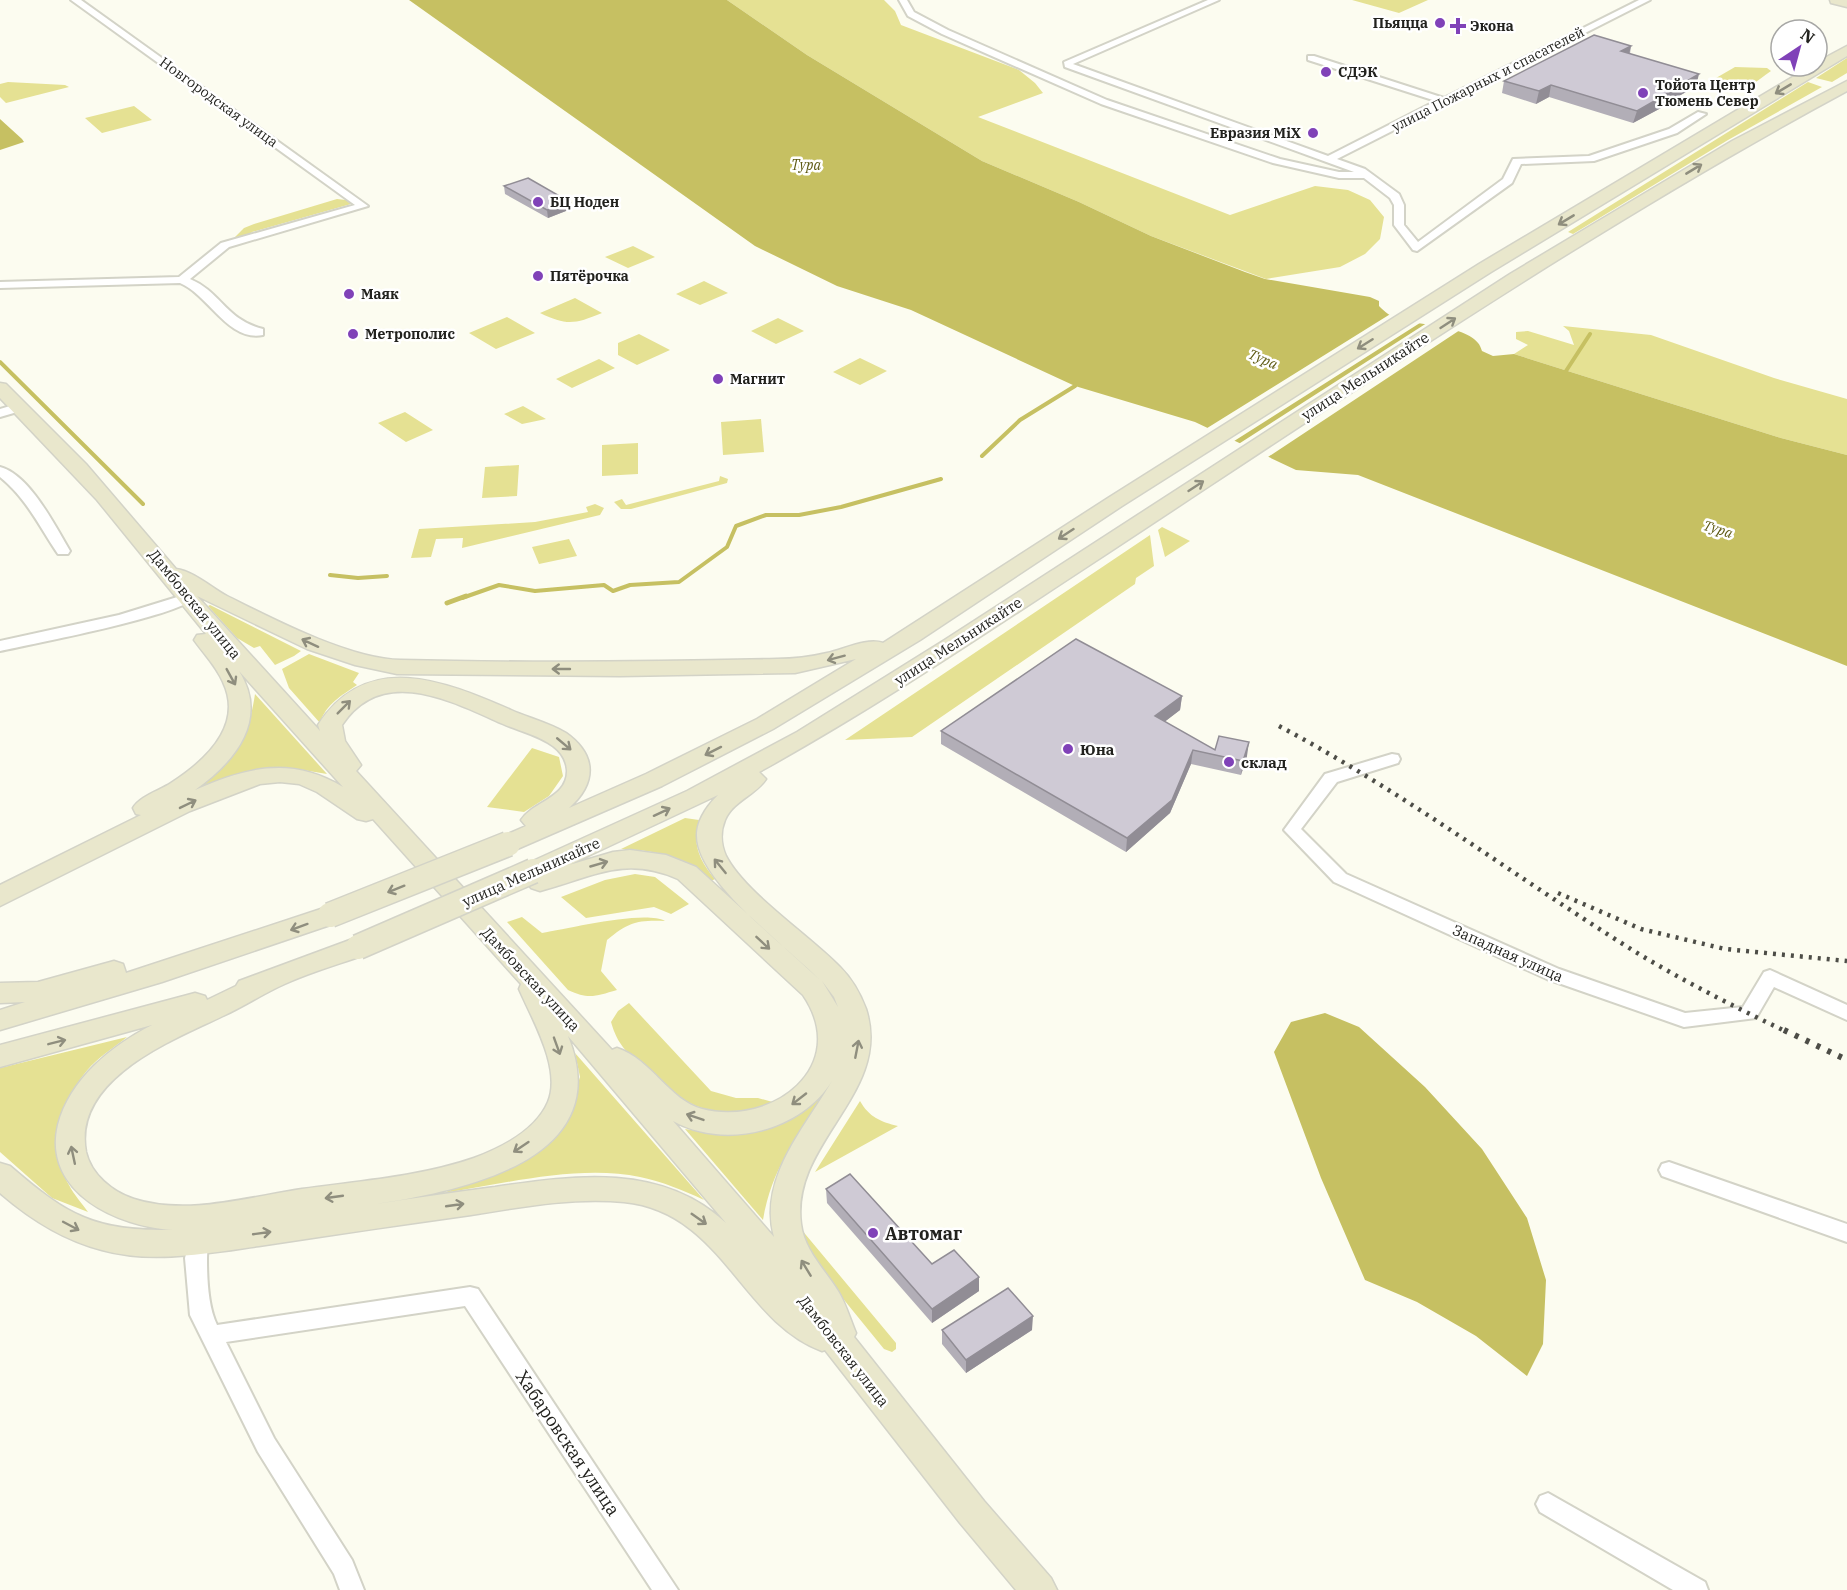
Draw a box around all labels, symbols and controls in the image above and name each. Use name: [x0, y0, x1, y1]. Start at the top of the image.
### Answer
place label: Пьяцца: [1373, 14, 1428, 32]
marker: Пьяцца: [1433, 16, 1447, 30]
place label: Экона: [1470, 17, 1514, 35]
north arrow: [1769, 18, 1829, 78]
marker: Экона: [1451, 19, 1465, 33]
street label: улица Пожарных и спасателей: [1389, 22, 1587, 136]
text: N: [1797, 24, 1819, 48]
street label: Новгородская улица: [156, 53, 282, 151]
place label: СДЭК: [1338, 63, 1378, 81]
marker: СДЭК: [1319, 65, 1333, 79]
place label: Тойота Центр Тюмень Север: [1655, 76, 1759, 110]
one-way arrow: [1775, 83, 1792, 95]
marker: Тойота Центр Тюмень Север: [1636, 86, 1650, 100]
place label: Евразия MiX: [1210, 124, 1301, 142]
marker: Евразия MiX: [1306, 126, 1320, 140]
water label: Тура: [791, 156, 821, 174]
one-way arrow: [1685, 163, 1702, 175]
place label: БЦ Ноден: [550, 193, 619, 211]
marker: БЦ Ноден: [531, 195, 545, 209]
one-way arrow: [1558, 215, 1575, 227]
place label: Пятёрочка: [550, 267, 629, 285]
marker: Пятёрочка: [531, 269, 545, 283]
place label: Маяк: [361, 285, 399, 303]
marker: Маяк: [342, 287, 356, 301]
one-way arrow: [1439, 316, 1456, 328]
place label: Метрополис: [365, 325, 455, 343]
marker: Метрополис: [346, 327, 360, 341]
street label: улица Мельникайте: [1297, 328, 1433, 424]
one-way arrow: [1357, 338, 1374, 350]
water label: Тура: [1246, 345, 1281, 373]
place label: Магнит: [730, 370, 785, 388]
marker: Магнит: [711, 372, 725, 386]
one-way arrow: [1188, 480, 1205, 493]
water label: Тура: [1701, 516, 1735, 542]
one-way arrow: [1058, 529, 1075, 541]
street label: Дамбовская улица: [145, 545, 245, 663]
street label: улица Мельникайте: [890, 593, 1026, 689]
one-way arrow: [301, 636, 319, 648]
one-way arrow: [826, 653, 845, 665]
one-way arrow: [552, 663, 572, 675]
one-way arrow: [226, 668, 237, 686]
one-way arrow: [337, 699, 351, 714]
one-way arrow: [556, 737, 571, 751]
place label: Юна: [1080, 740, 1115, 759]
marker: Юна: [1061, 742, 1075, 756]
one-way arrow: [704, 745, 722, 757]
place label: склад: [1241, 753, 1287, 772]
marker: склад: [1222, 755, 1236, 769]
one-way arrow: [179, 797, 197, 809]
one-way arrow: [653, 805, 671, 817]
street label: улица Мельникайте: [459, 833, 603, 911]
one-way arrow: [589, 858, 608, 869]
one-way arrow: [714, 858, 727, 874]
one-way arrow: [387, 885, 405, 896]
street label: Западная улица: [1450, 920, 1566, 986]
one-way arrow: [290, 922, 309, 933]
street label: Дамбовская улица: [478, 923, 584, 1035]
one-way arrow: [755, 936, 770, 950]
one-way arrow: [47, 1035, 66, 1047]
one-way arrow: [552, 1037, 563, 1055]
one-way arrow: [852, 1040, 863, 1059]
one-way arrow: [791, 1092, 807, 1105]
one-way arrow: [686, 1110, 705, 1121]
one-way arrow: [512, 1141, 529, 1154]
one-way arrow: [67, 1146, 78, 1166]
one-way arrow: [325, 1191, 345, 1202]
one-way arrow: [445, 1199, 465, 1210]
one-way arrow: [691, 1213, 707, 1225]
one-way arrow: [61, 1221, 79, 1232]
place label: Автомаг: [885, 1222, 962, 1245]
marker: Автомаг: [866, 1226, 880, 1240]
one-way arrow: [252, 1227, 272, 1238]
one-way arrow: [800, 1260, 812, 1277]
street label: Дамбовская улица: [795, 1291, 893, 1411]
street label: Хабаровская улица: [511, 1366, 625, 1520]

